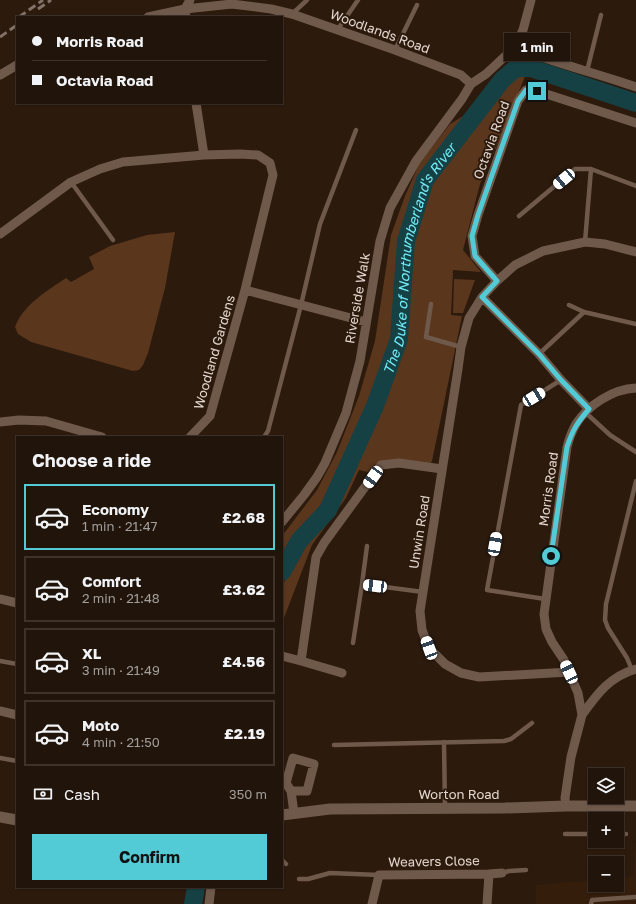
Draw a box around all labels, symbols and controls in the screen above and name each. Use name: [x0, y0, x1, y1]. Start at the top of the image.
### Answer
street label: Woodlands Road: [328, 6, 432, 56]
text: Morris Road: [56, 32, 143, 50]
callout: 1 min: [504, 33, 570, 61]
text: 1 min: [521, 39, 553, 55]
text: Octavia Road: [56, 71, 153, 89]
route end: [528, 82, 546, 100]
street label: Octavia Road: [469, 99, 513, 181]
water label: The Duke of Northumberland's River: [379, 137, 460, 377]
car: [551, 167, 577, 191]
street label: Riverside Walk: [341, 251, 373, 345]
street label: Woodland Gardens: [190, 293, 238, 411]
car: [521, 386, 547, 408]
text: Choose a ride: [32, 449, 151, 471]
street label: Morris Road: [535, 451, 561, 527]
car: [361, 464, 385, 490]
street label: Unwin Road: [405, 494, 433, 570]
icon: car: [34, 499, 70, 535]
text: Economy: [82, 500, 149, 518]
text: £2.68: [222, 508, 265, 526]
text: 1 min · 21:47: [82, 518, 158, 534]
car: [487, 531, 503, 557]
route start: [542, 547, 560, 565]
icon: car: [34, 571, 70, 607]
text: Comfort: [82, 572, 141, 590]
car: [362, 579, 388, 593]
text: £3.62: [222, 580, 265, 598]
text: 2 min · 21:48: [82, 590, 160, 606]
car: [419, 635, 439, 661]
icon: car: [34, 643, 70, 679]
text: XL: [82, 644, 101, 662]
text: £4.56: [222, 652, 265, 670]
car: [558, 659, 580, 685]
text: 3 min · 21:49: [82, 662, 160, 678]
icon: car: [34, 715, 70, 751]
text: Moto: [82, 716, 119, 734]
text: £2.19: [224, 724, 265, 742]
text: 4 min · 21:50: [82, 734, 160, 750]
map controls: [588, 768, 624, 892]
button: layers: [588, 768, 624, 804]
icon: cash: [32, 783, 54, 805]
text: Cash: [64, 785, 100, 803]
text: 350 m: [229, 786, 267, 802]
street label: Worton Road: [418, 786, 500, 802]
button: +: [588, 812, 624, 848]
button: Confirm: [32, 834, 267, 880]
street label: Weavers Close: [388, 852, 480, 870]
button: −: [588, 856, 624, 892]

